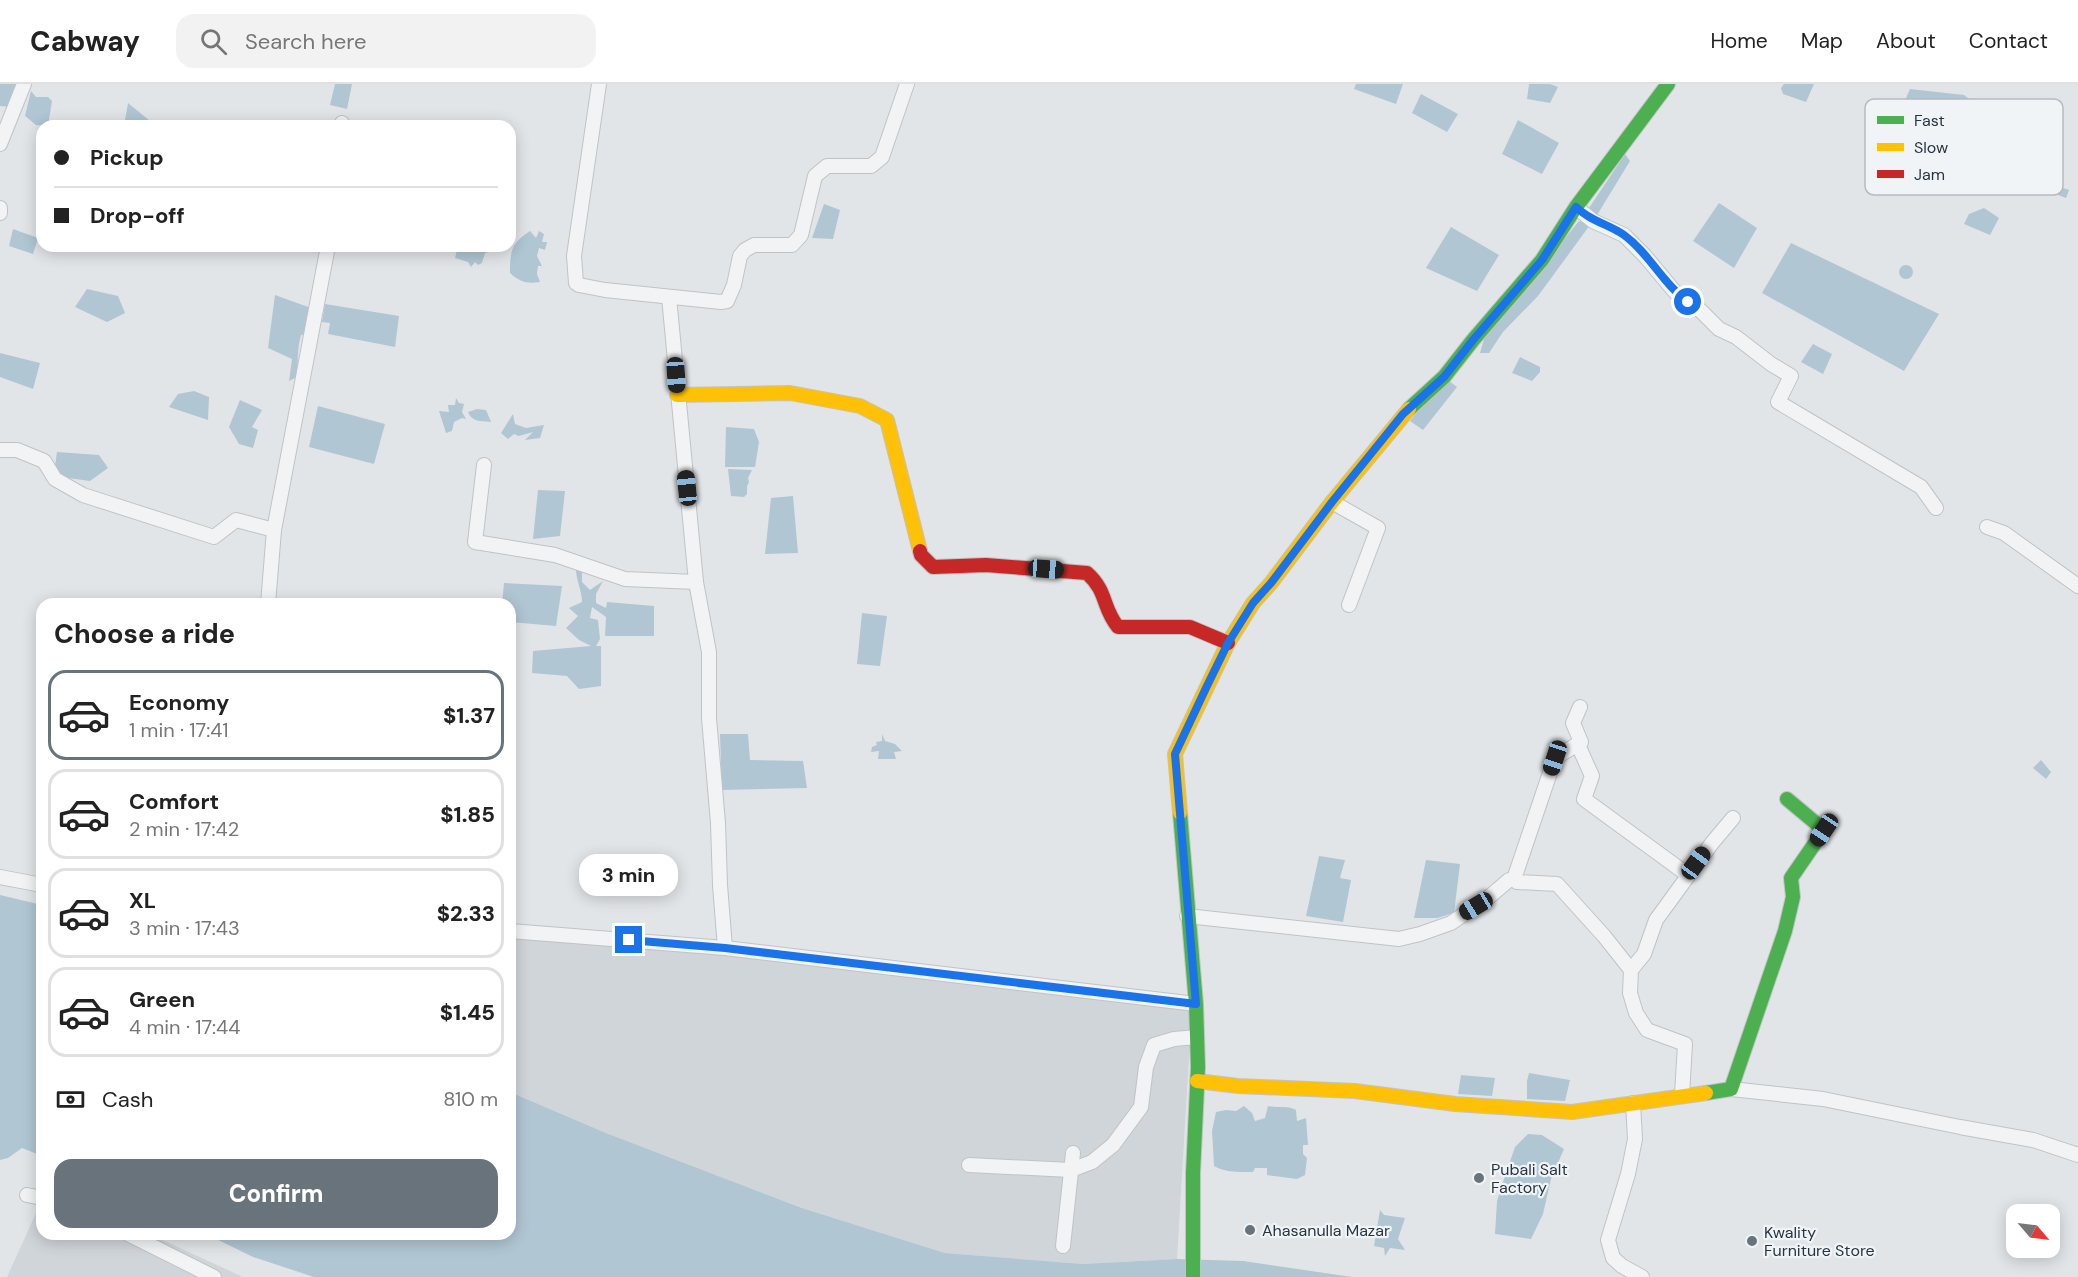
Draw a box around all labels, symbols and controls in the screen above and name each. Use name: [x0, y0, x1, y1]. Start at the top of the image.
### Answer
search box: [176, 14, 596, 68]
text: Cabway: [30, 23, 140, 60]
icon: search: [197, 25, 230, 58]
text: Search here: [245, 27, 366, 56]
text: Home: [1710, 27, 1768, 55]
text: Map: [1801, 27, 1843, 55]
text: About: [1876, 27, 1936, 55]
text: Contact: [1969, 27, 2048, 55]
legend: [1865, 99, 2063, 195]
text: Fast: [1914, 110, 1945, 131]
text: Slow: [1914, 137, 1948, 158]
text: Pickup: [90, 143, 164, 172]
text: Jam: [1914, 164, 1945, 185]
text: Drop-off: [90, 201, 185, 230]
route start: [1674, 288, 1701, 315]
car: [666, 356, 686, 394]
car: [676, 469, 698, 507]
car: [1027, 559, 1065, 579]
text: Choose a ride: [54, 616, 235, 651]
icon: car: [57, 688, 111, 742]
text: Economy: [129, 688, 229, 717]
text: $1.37: [443, 701, 495, 730]
text: 1 min · 17:41: [129, 717, 229, 743]
car: [1541, 738, 1569, 778]
icon: car: [57, 787, 111, 841]
text: Comfort: [129, 787, 219, 816]
text: $1.85: [440, 800, 495, 829]
car: [1806, 810, 1842, 850]
text: 2 min · 17:42: [129, 816, 239, 842]
car: [1678, 843, 1714, 883]
callout: 3 min: [580, 853, 678, 895]
text: 3 min: [602, 862, 655, 888]
icon: car: [57, 886, 111, 940]
text: XL: [129, 886, 156, 915]
car: [1456, 889, 1496, 923]
text: $2.33: [437, 899, 495, 928]
text: 3 min · 17:43: [129, 915, 240, 941]
route end: [615, 926, 642, 953]
icon: car: [57, 985, 111, 1039]
text: Green: [129, 985, 195, 1014]
text: $1.45: [440, 998, 495, 1027]
text: 4 min · 17:44: [129, 1014, 240, 1040]
icon: cash: [54, 1083, 87, 1116]
text: Cash: [102, 1085, 153, 1114]
text: 810 m: [443, 1086, 498, 1112]
button: Confirm: [54, 1159, 498, 1228]
place label: Pubali Salt Factory: [1491, 1159, 1568, 1198]
marker: Pubali Salt Factory: [1472, 1171, 1486, 1185]
north arrow: [2006, 1204, 2060, 1258]
map controls: [2006, 1204, 2060, 1258]
place label: Ahasanulla Mazar: [1262, 1220, 1390, 1241]
place label: Kwality Furniture Store: [1764, 1222, 1875, 1261]
marker: Ahasanulla Mazar: [1243, 1223, 1257, 1237]
marker: Kwality Furniture Store: [1745, 1234, 1759, 1248]

